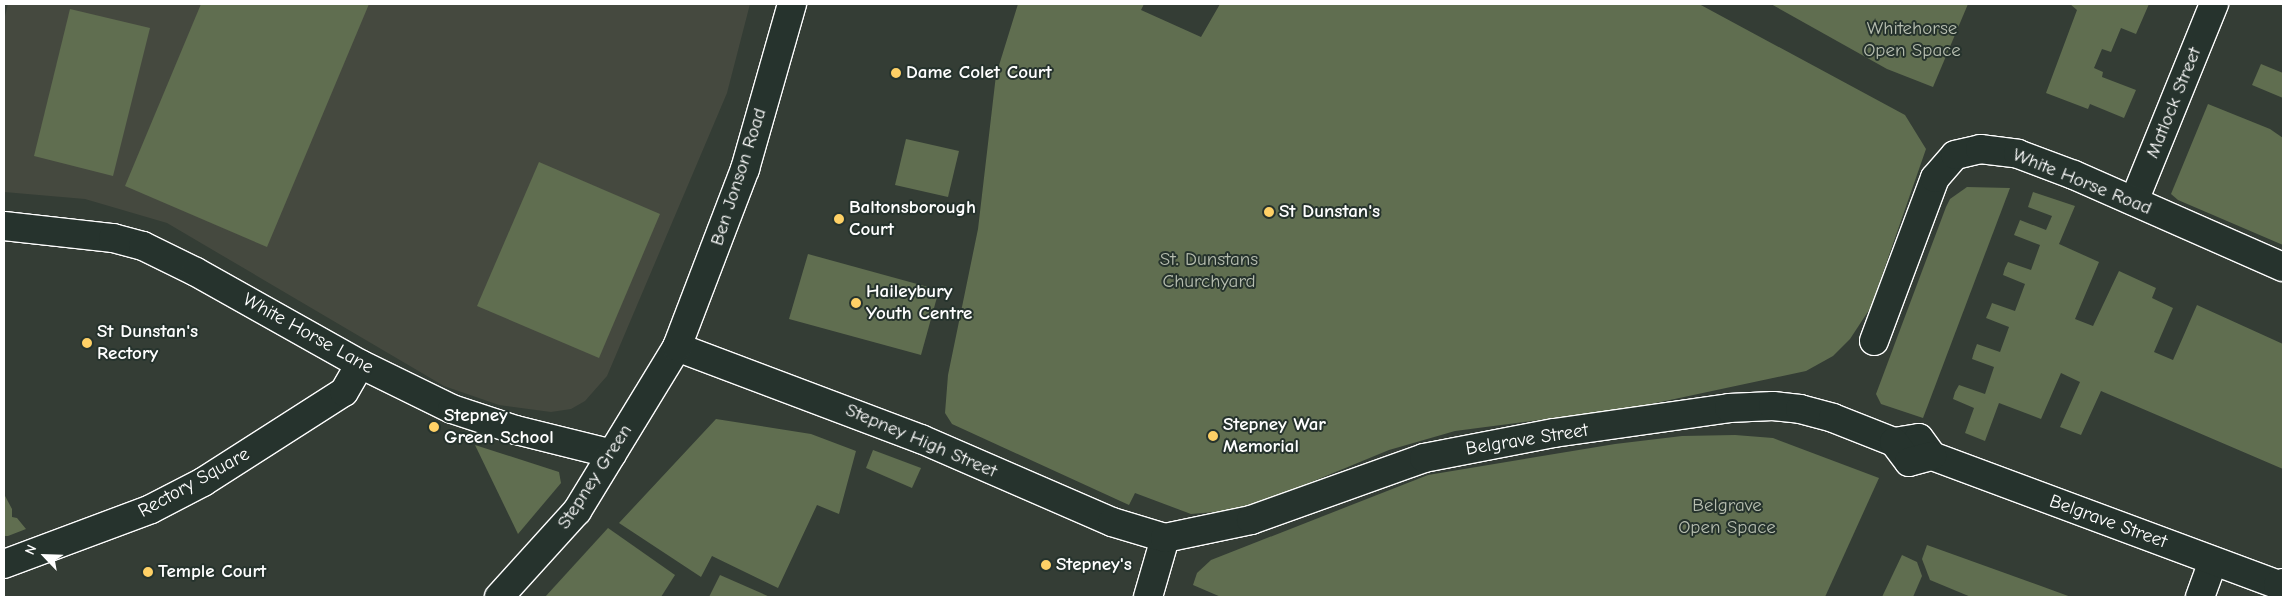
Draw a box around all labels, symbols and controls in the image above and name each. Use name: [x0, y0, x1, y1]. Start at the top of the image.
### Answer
park label: Whitehorse Open Space: [1863, 18, 1961, 62]
street label: Matlock Street: [2141, 44, 2207, 162]
place label: Dame Colet Court: [906, 62, 1052, 84]
marker: Dame Colet Court: [890, 67, 902, 79]
street label: Ben Jonson Road: [706, 105, 772, 249]
street label: White Horse Road: [2009, 144, 2155, 220]
place label: Baltonsborough Court: [849, 197, 976, 241]
place label: St Dunstan's: [1279, 201, 1380, 223]
marker: St Dunstan's: [1263, 206, 1275, 218]
marker: Baltonsborough Court: [833, 213, 845, 225]
park label: St. Dunstans Churchyard: [1160, 249, 1258, 293]
place label: Haileybury Youth Centre: [866, 281, 972, 325]
street label: White Horse Lane: [239, 289, 377, 379]
marker: Haileybury Youth Centre: [850, 297, 862, 309]
place label: St Dunstan's Rectory: [97, 321, 198, 365]
marker: St Dunstan's Rectory: [81, 337, 93, 349]
street label: Stepney High Street: [842, 399, 1000, 483]
place label: Stepney Green School: [444, 405, 554, 449]
place label: Stepney War Memorial: [1223, 414, 1326, 458]
street label: Belgrave Street: [1464, 419, 1590, 461]
street label: Stepney Green: [553, 420, 637, 534]
marker: Stepney Green School: [428, 421, 440, 433]
marker: Stepney War Memorial: [1207, 430, 1219, 442]
street label: Rectory Square: [134, 443, 254, 523]
street label: Belgrave Street: [2046, 490, 2170, 554]
park label: Belgrave Open Space: [1678, 495, 1776, 539]
north arrow: [20, 531, 70, 581]
text: N: [21, 542, 40, 557]
place label: Stepney's: [1056, 554, 1132, 576]
marker: Stepney's: [1040, 559, 1052, 571]
place label: Temple Court: [158, 561, 266, 583]
marker: Temple Court: [142, 566, 154, 578]

